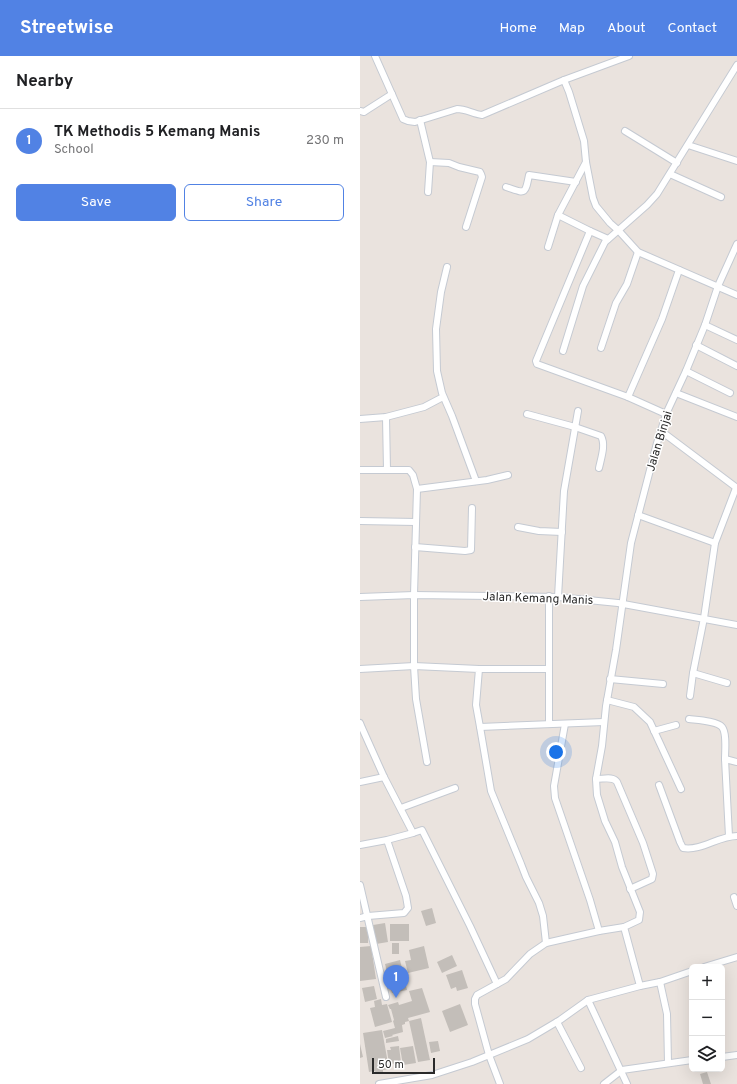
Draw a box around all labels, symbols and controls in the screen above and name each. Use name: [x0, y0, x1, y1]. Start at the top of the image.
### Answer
text: Streetwise: [20, 16, 113, 40]
text: Home: [500, 20, 537, 37]
text: Map: [559, 20, 585, 37]
text: About: [607, 20, 646, 37]
text: Contact: [668, 20, 717, 37]
text: Nearby: [16, 71, 73, 93]
text: TK Methodis 5 Kemang Manis: [54, 123, 260, 142]
text: 1: [26, 133, 32, 149]
text: 230 m: [306, 133, 344, 149]
text: School: [54, 142, 94, 158]
button: Save: [16, 184, 176, 221]
button: Share: [184, 184, 344, 221]
street label: Jalan Binjai: [643, 409, 677, 474]
street label: Jalan Kemang Manis: [482, 589, 594, 609]
your location: [546, 742, 566, 762]
map controls: [689, 964, 725, 1072]
button: +: [689, 964, 725, 1000]
pin: 1: [383, 965, 409, 998]
button: −: [689, 1000, 725, 1036]
button: layers: [689, 1036, 725, 1072]
scale bar: [372, 1056, 435, 1075]
text: 50 m: [378, 1058, 404, 1072]

